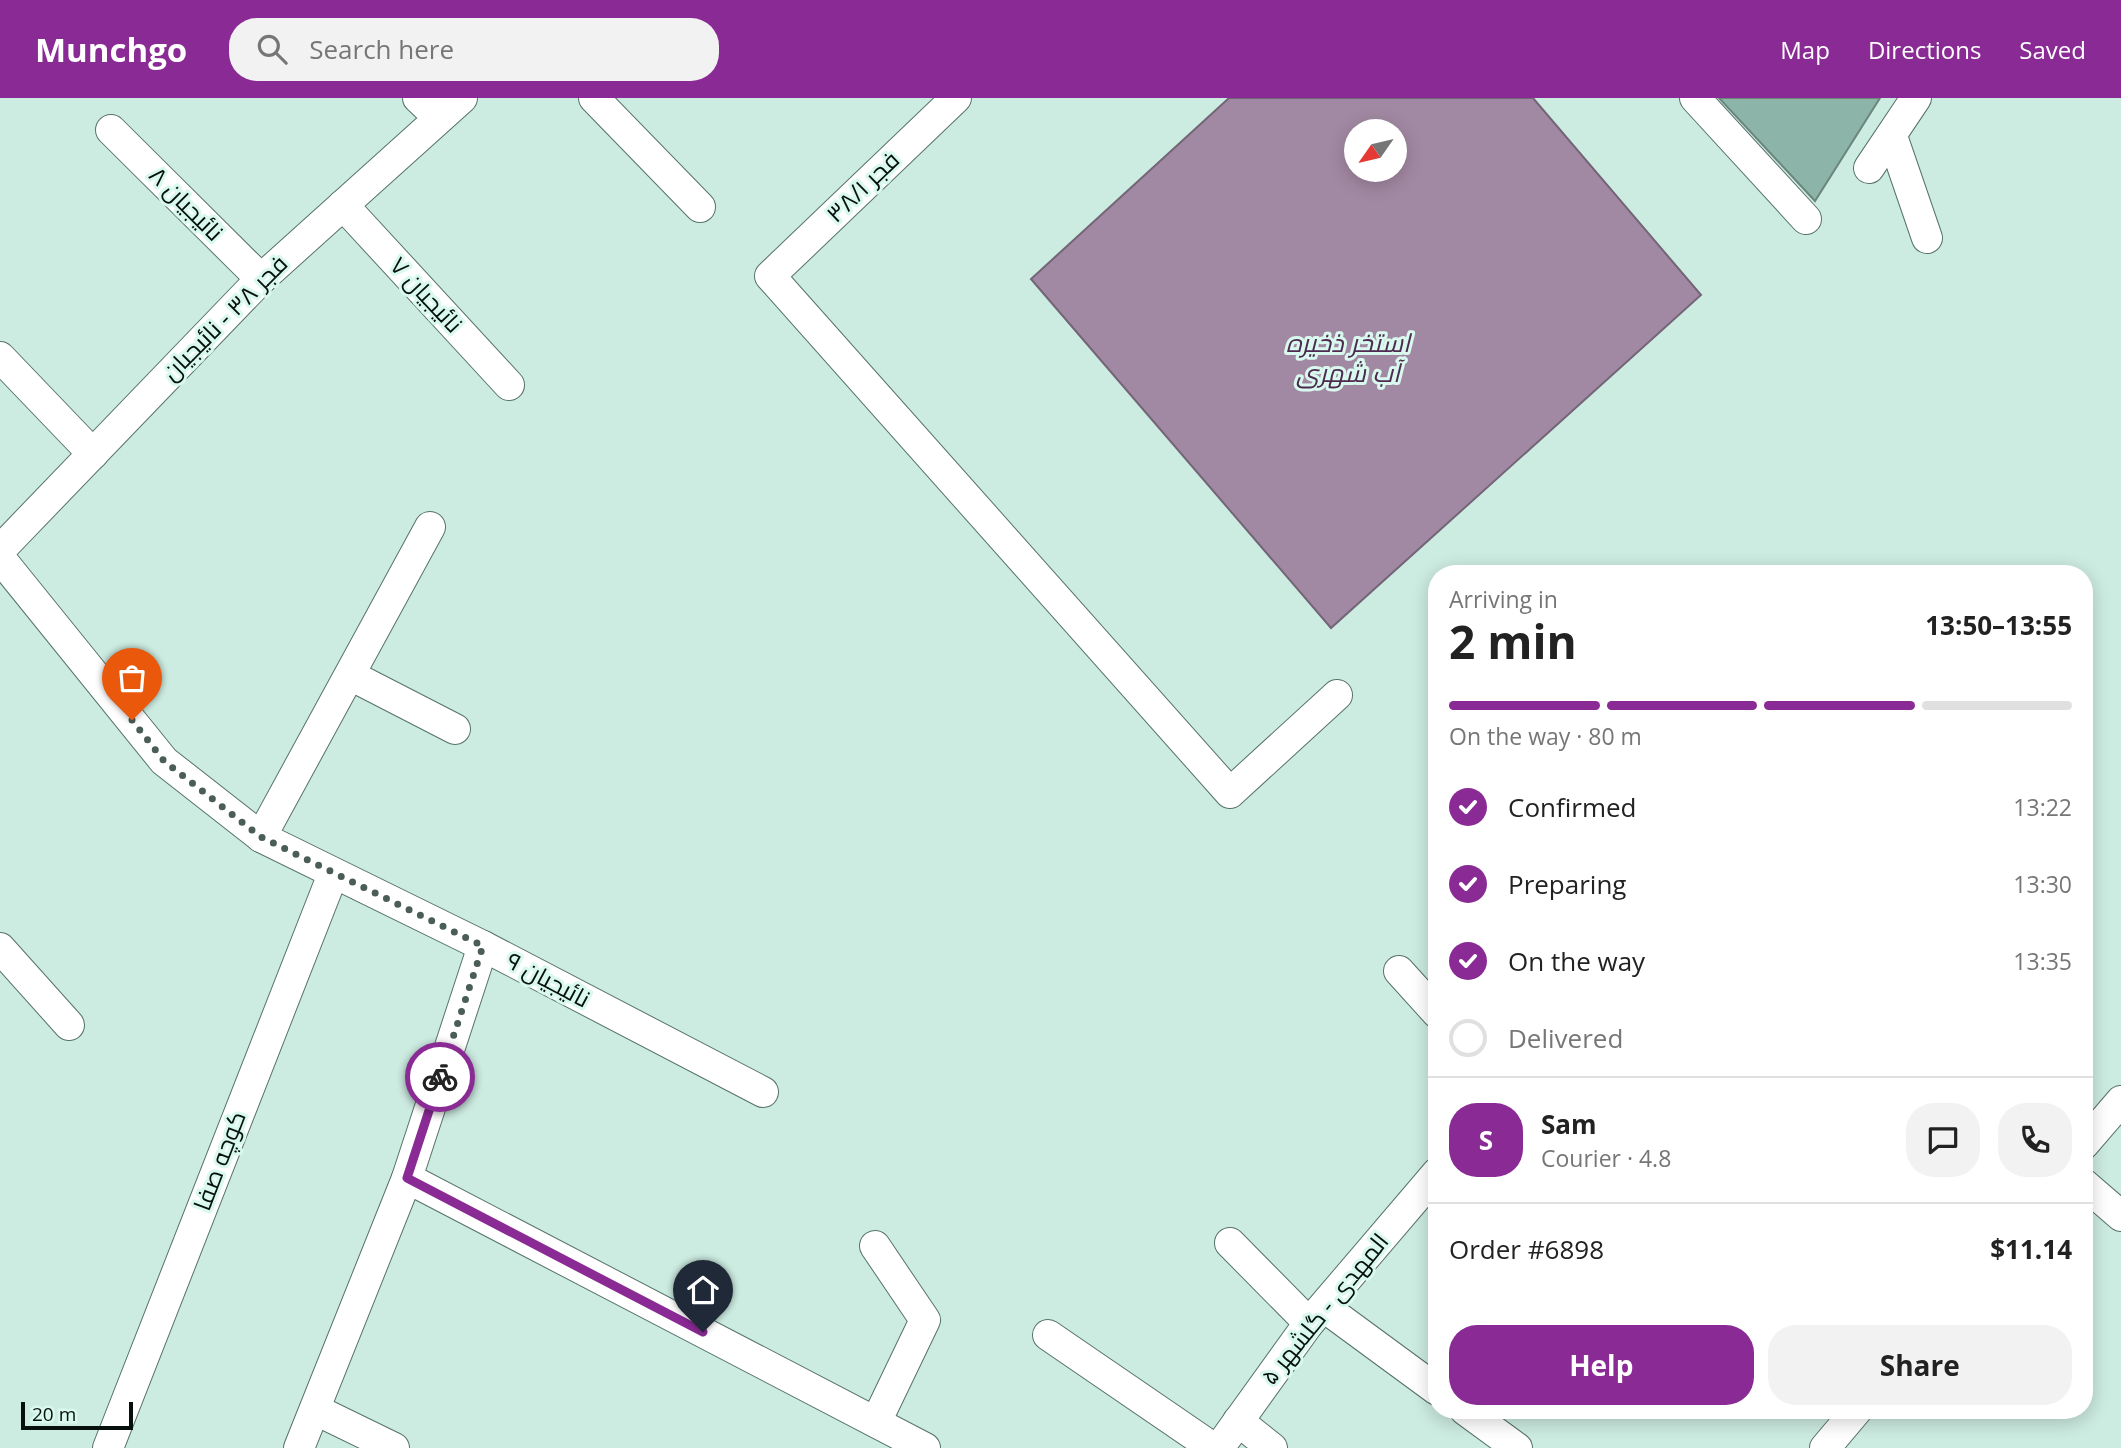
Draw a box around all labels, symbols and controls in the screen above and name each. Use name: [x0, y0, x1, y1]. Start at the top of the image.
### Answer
search box: [229, 18, 719, 81]
text: Munchgo: [35, 27, 187, 72]
icon: search: [253, 30, 291, 68]
text: Search here: [309, 31, 454, 67]
text: Map: [1780, 33, 1830, 66]
text: Directions: [1868, 33, 1981, 66]
text: Saved: [2019, 33, 2086, 66]
north arrow: [1344, 119, 1407, 182]
map controls: [1344, 119, 1407, 182]
street label: فجر ۳۸/۱: [818, 143, 906, 229]
street label: نائیجیان ۸: [143, 158, 232, 247]
street label: فجر ۳۸ - نائیجیان: [154, 247, 294, 387]
street label: نائیجیان ۷: [383, 249, 471, 339]
water label: استخر ذخیره آب شهری: [1286, 324, 1413, 390]
text: Arriving in: [1449, 583, 1558, 615]
text: 13:50–13:55: [1925, 607, 2072, 643]
text: 2 min: [1449, 610, 1577, 672]
pin: [102, 648, 162, 720]
icon: bag: [113, 659, 151, 697]
text: On the way · 80 m: [1449, 720, 1642, 752]
icon: check: [1449, 788, 1487, 826]
text: Confirmed: [1508, 789, 1636, 825]
text: 13:22: [2013, 791, 2072, 823]
icon: check: [1449, 865, 1487, 903]
text: Preparing: [1508, 866, 1626, 902]
text: 13:30: [2013, 868, 2072, 900]
icon: check: [1449, 942, 1487, 980]
street label: نائیجیان ۹: [501, 943, 596, 1014]
text: On the way: [1508, 943, 1645, 979]
text: 13:35: [2013, 945, 2072, 977]
text: Delivered: [1508, 1020, 1623, 1056]
courier: [405, 1042, 475, 1112]
icon: bike: [421, 1058, 459, 1096]
button: chat: [1906, 1103, 1980, 1177]
button: phone: [1998, 1103, 2072, 1177]
street label: کوچه صفا: [184, 1106, 254, 1215]
text: Sam: [1541, 1106, 1597, 1142]
text: S: [1479, 1122, 1493, 1158]
text: Courier · 4.8: [1541, 1142, 1671, 1174]
street label: المهدی - گلشهر ۵: [1252, 1225, 1395, 1391]
text: Order #6898: [1449, 1231, 1604, 1267]
text: $11.14: [1990, 1231, 2072, 1267]
pin: [673, 1260, 733, 1332]
icon: home: [684, 1271, 722, 1309]
button: Help: [1449, 1325, 1754, 1405]
button: Share: [1768, 1325, 2072, 1405]
scale bar: [21, 1399, 133, 1431]
text: 20 m: [32, 1401, 76, 1427]

